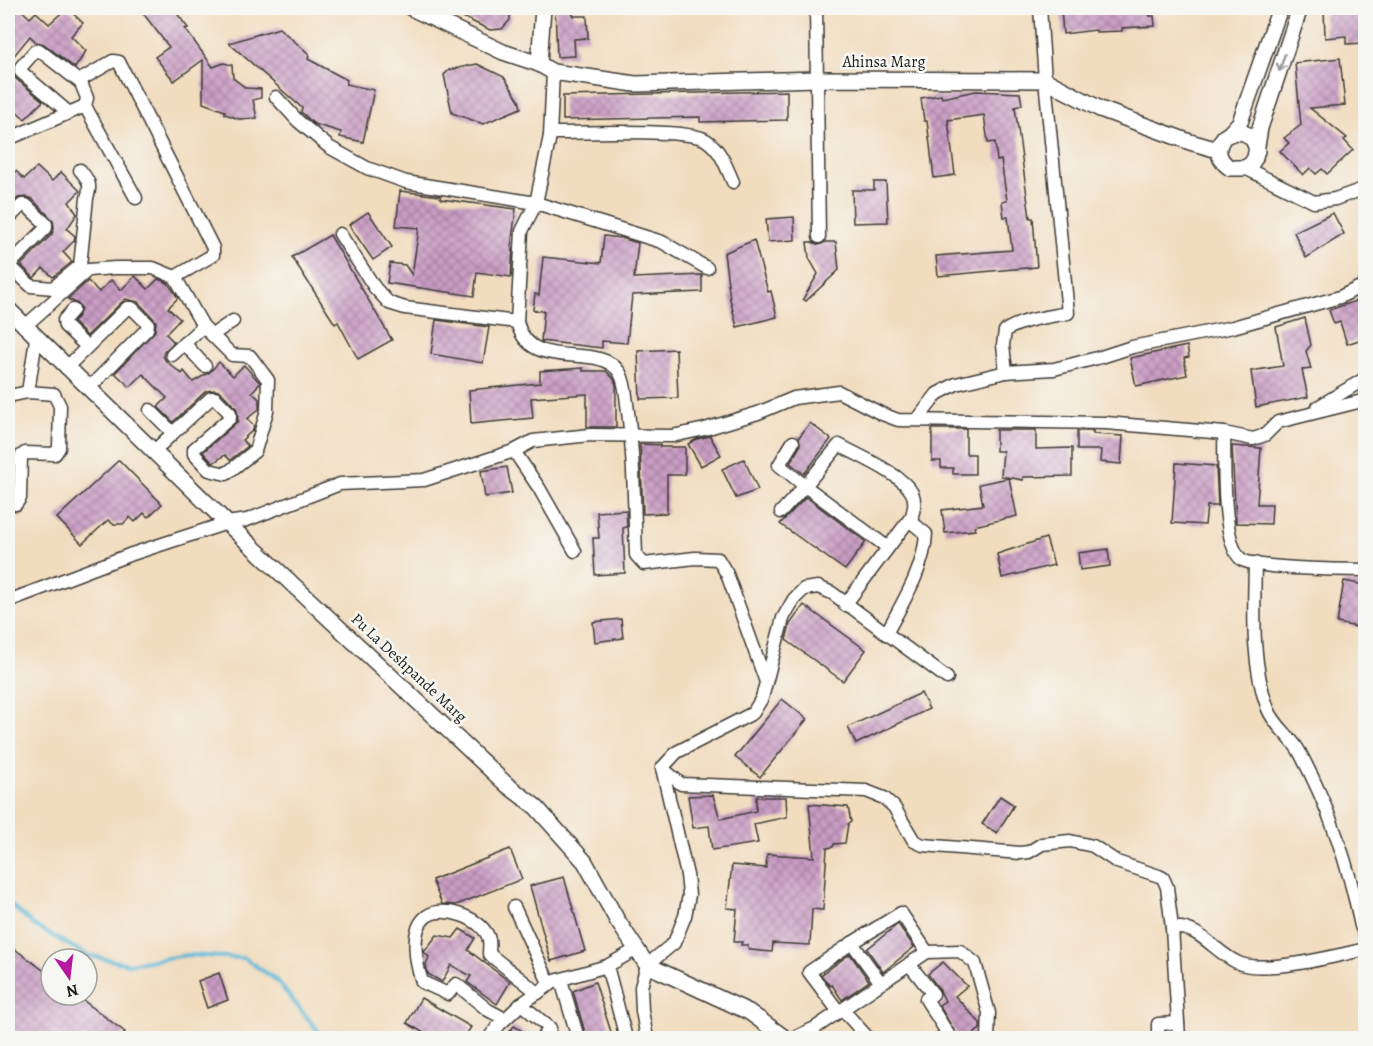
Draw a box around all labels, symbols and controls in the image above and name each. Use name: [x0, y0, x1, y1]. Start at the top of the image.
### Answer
street label: Ahinsa Marg: [842, 51, 925, 73]
one-way arrow: [1276, 53, 1287, 72]
street label: Pu La Deshpande Marg: [346, 608, 472, 728]
north arrow: [39, 947, 99, 1007]
text: N: [64, 979, 81, 1003]

